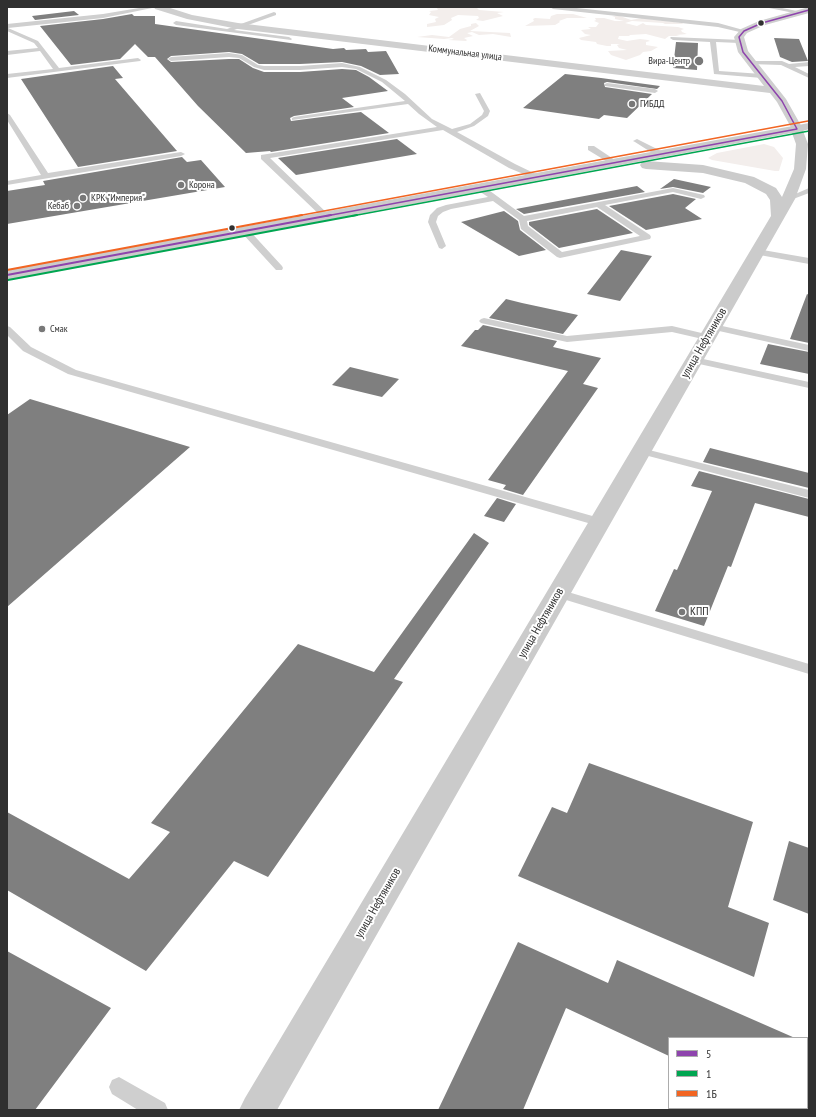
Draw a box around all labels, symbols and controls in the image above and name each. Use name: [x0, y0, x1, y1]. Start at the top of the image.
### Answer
unlabelled marker: [756, 18, 766, 28]
street label: Коммунальная улица: [428, 43, 502, 63]
place label: Вира-Центр: [648, 55, 690, 67]
marker: Вира-Центр: [693, 55, 705, 67]
place label: ГИБДД: [640, 98, 665, 110]
marker: ГИБДД: [627, 99, 637, 109]
place label: Корона: [189, 179, 215, 191]
marker: Корона: [176, 180, 186, 190]
place label: КРК "Империя": [91, 192, 145, 204]
marker: КРК "Империя": [78, 193, 88, 203]
place label: Кебаб: [48, 200, 69, 212]
marker: Кебаб: [72, 201, 82, 211]
unlabelled marker: [227, 223, 237, 233]
street label: улица Нефтяников: [678, 305, 730, 381]
place label: Смак: [50, 323, 68, 335]
marker: Смак: [37, 324, 47, 334]
street label: улица Нефтяников: [515, 585, 567, 661]
place label: КПП: [690, 605, 709, 619]
marker: КПП: [677, 607, 687, 617]
street label: улица Нефтяников: [352, 865, 404, 941]
legend: [668, 1037, 808, 1109]
text: 5: [706, 1046, 711, 1061]
text: 1: [706, 1066, 711, 1081]
text: 1Б: [706, 1086, 717, 1101]

